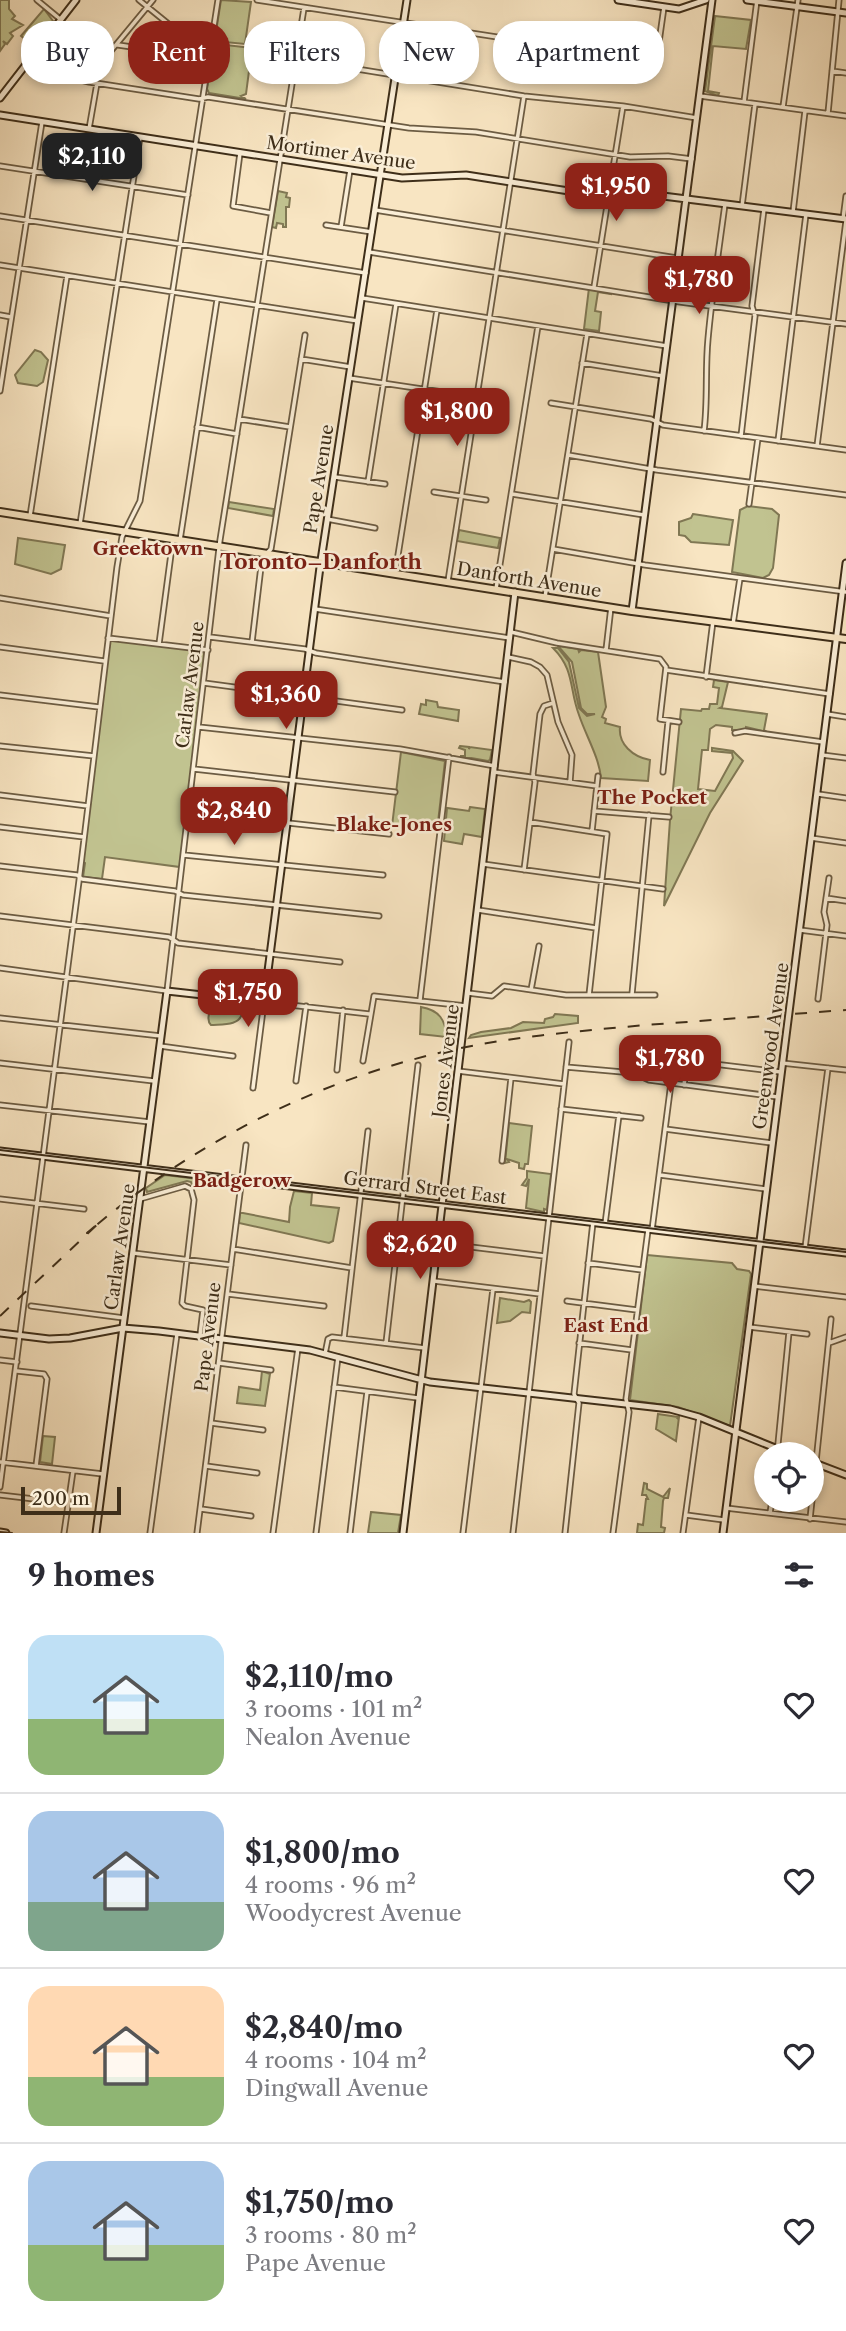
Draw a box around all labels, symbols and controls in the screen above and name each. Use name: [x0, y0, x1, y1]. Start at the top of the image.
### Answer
chip: Buy: [21, 21, 114, 84]
chip: Rent: [128, 21, 230, 84]
chip: Filters: [244, 21, 365, 84]
chip: New: [379, 21, 479, 84]
chip: Apartment: [493, 21, 664, 84]
street label: Mortimer Avenue: [265, 132, 417, 174]
pin: $2,110: [35, 134, 149, 193]
text: $2,110: [58, 142, 126, 170]
pin: $1,950: [559, 164, 673, 223]
text: $1,950: [581, 172, 651, 200]
pin: $1,780: [642, 256, 756, 316]
text: $1,780: [664, 265, 734, 293]
pin: $1,800: [400, 388, 514, 448]
text: $1,800: [421, 397, 493, 425]
street label: Pape Avenue: [300, 423, 338, 535]
district label: Greektown: [93, 537, 203, 560]
district label: Toronto–Danforth: [220, 549, 423, 574]
street label: Danforth Avenue: [455, 558, 603, 602]
street label: Carlaw Avenue: [171, 620, 209, 750]
pin: $1,360: [229, 672, 343, 731]
text: $1,360: [251, 680, 321, 708]
district label: The Pocket: [597, 786, 707, 809]
pin: $2,840: [177, 788, 291, 847]
text: $2,840: [196, 796, 272, 824]
district label: Blake-Jones: [336, 813, 452, 836]
street label: Greenwood Avenue: [748, 961, 794, 1131]
pin: $1,750: [191, 970, 305, 1029]
text: $1,750: [214, 978, 282, 1006]
street label: Jones Avenue: [428, 1003, 464, 1122]
pin: $1,780: [613, 1036, 727, 1095]
text: $1,780: [635, 1044, 705, 1072]
street label: Gerrard Street East: [342, 1167, 508, 1209]
district label: Badgerow: [193, 1169, 292, 1192]
street label: Carlaw Avenue: [100, 1182, 140, 1312]
pin: $2,620: [363, 1222, 477, 1281]
text: $2,620: [383, 1230, 457, 1258]
street label: Pape Avenue: [190, 1281, 226, 1393]
district label: East End: [563, 1314, 649, 1337]
map controls: [754, 1442, 824, 1512]
button: locate: [754, 1442, 824, 1512]
scale bar: [21, 1484, 121, 1516]
text: 200 m: [32, 1487, 90, 1510]
icon: filters: [780, 1556, 818, 1594]
text: 9 homes: [28, 1557, 155, 1594]
text: $2,110/mo: [245, 1658, 393, 1695]
icon: home: [84, 1663, 168, 1747]
icon: heart: [780, 1686, 818, 1724]
text: 3 rooms · 101 m²: [245, 1695, 422, 1723]
text: Nealon Avenue: [245, 1723, 411, 1751]
text: $1,800/mo: [245, 1834, 400, 1871]
icon: home: [84, 1839, 168, 1923]
icon: heart: [780, 1862, 818, 1900]
text: 4 rooms · 96 m²: [245, 1871, 416, 1899]
text: Woodycrest Avenue: [245, 1899, 462, 1927]
text: $2,840/mo: [245, 2009, 403, 2046]
icon: home: [84, 2014, 168, 2098]
icon: heart: [780, 2037, 818, 2075]
text: 4 rooms · 104 m²: [245, 2046, 427, 2074]
text: Dingwall Avenue: [245, 2074, 428, 2102]
text: $1,750/mo: [245, 2184, 394, 2221]
icon: home: [84, 2189, 168, 2273]
icon: heart: [780, 2212, 818, 2250]
text: 3 rooms · 80 m²: [245, 2221, 417, 2249]
text: Pape Avenue: [245, 2249, 386, 2277]

